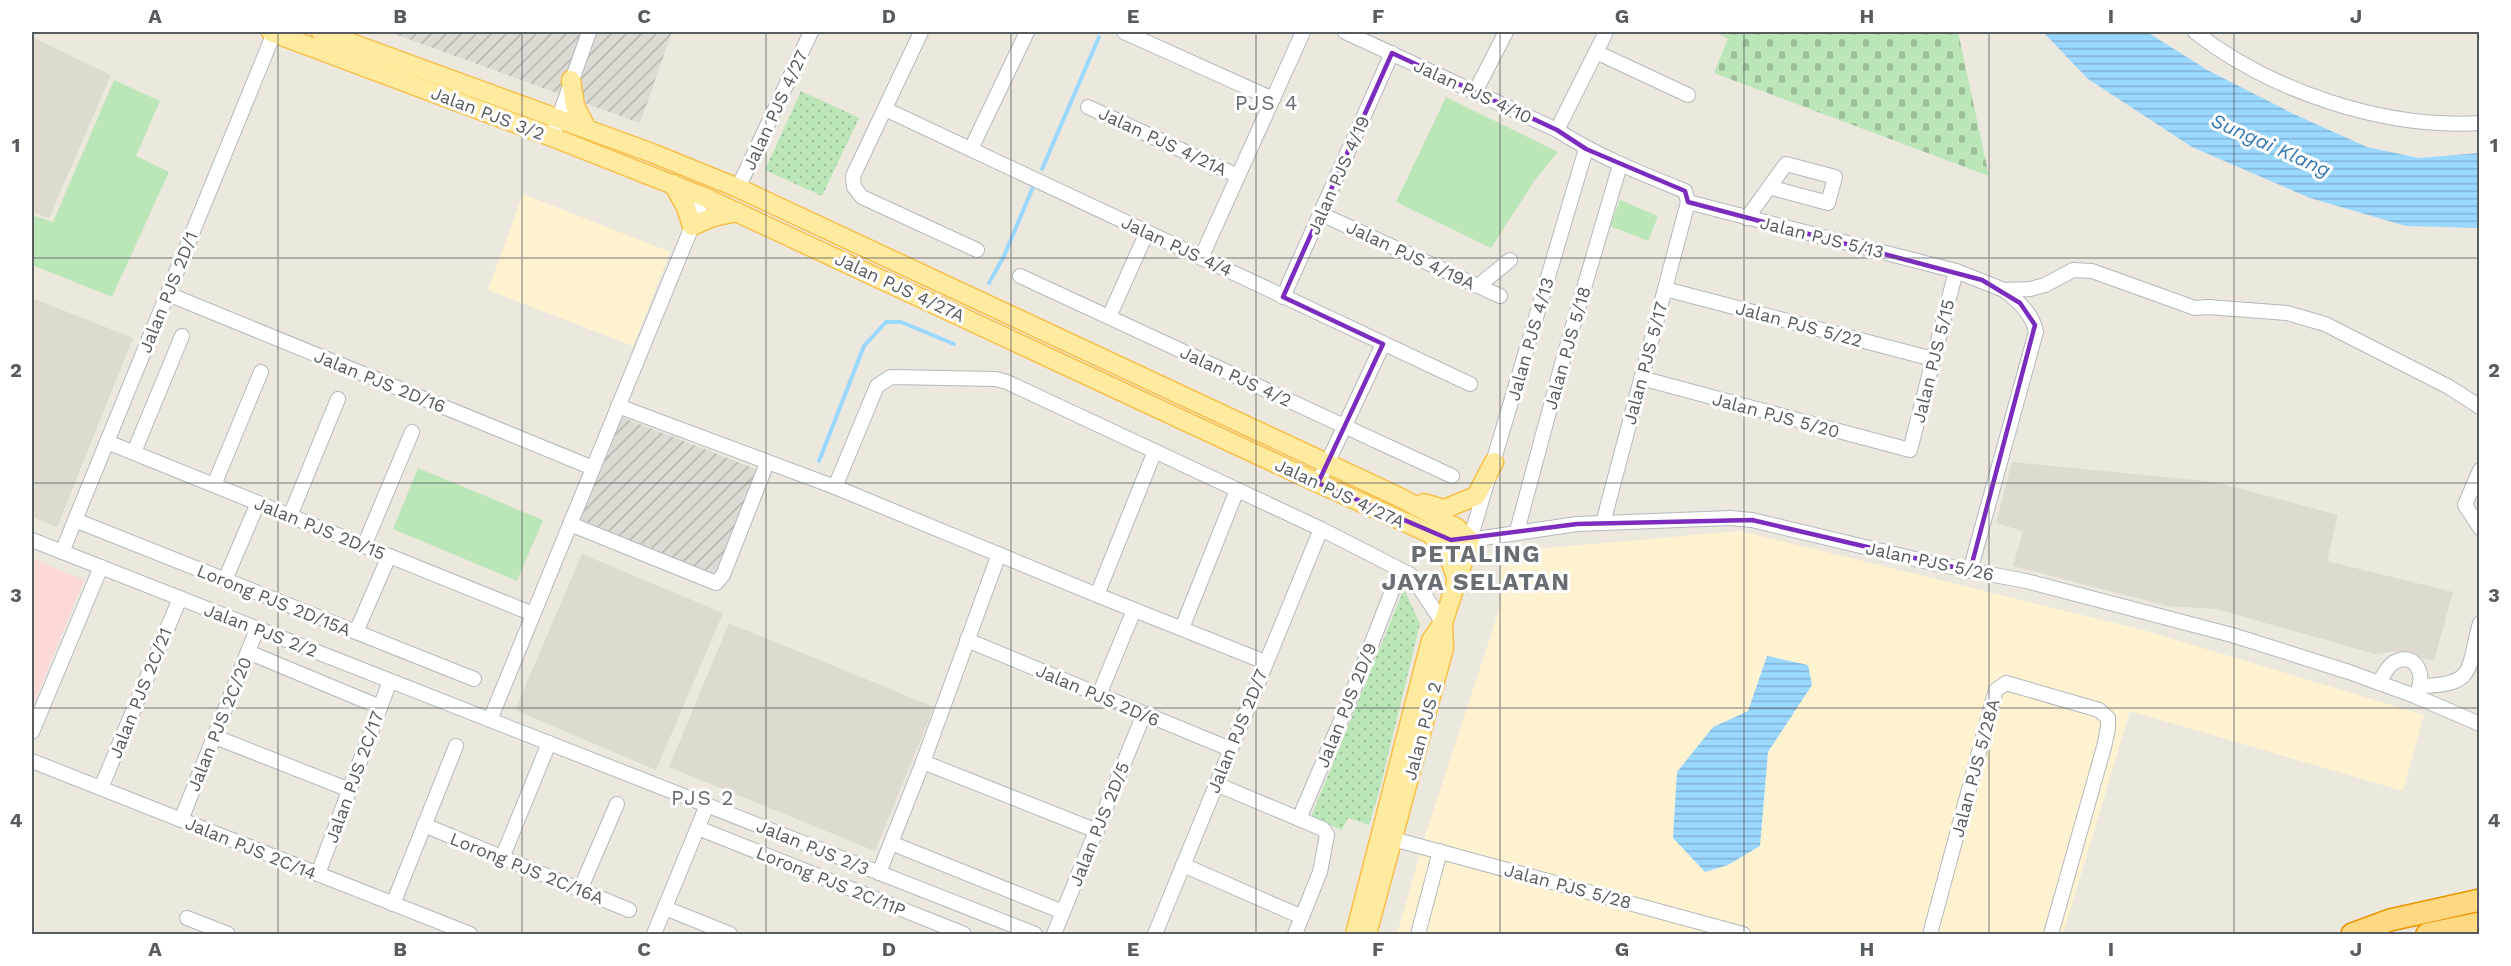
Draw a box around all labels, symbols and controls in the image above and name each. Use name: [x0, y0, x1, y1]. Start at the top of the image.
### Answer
text: A: [148, 4, 162, 28]
text: B: [393, 4, 407, 28]
text: C: [637, 4, 651, 28]
text: D: [882, 4, 896, 28]
text: E: [1127, 4, 1139, 28]
text: F: [1372, 4, 1384, 28]
text: G: [1615, 4, 1629, 28]
text: H: [1860, 4, 1874, 28]
text: I: [2108, 4, 2114, 28]
text: J: [2350, 4, 2362, 28]
street label: Jalan PJS 4/27: [738, 47, 812, 173]
street label: Jalan PJS 4/10: [1411, 54, 1535, 128]
street label: Jalan PJS 3/2: [428, 82, 548, 144]
district label: PJS 4: [1235, 90, 1299, 115]
street label: Jalan PJS 4/21A: [1096, 102, 1231, 180]
water label: Sungai Klang: [2208, 108, 2334, 182]
street label: Jalan PJS 4/19: [1302, 112, 1374, 238]
text: 1: [12, 133, 20, 157]
text: 1: [2490, 133, 2498, 157]
street label: Jalan PJS 4/4: [1118, 211, 1236, 281]
street label: Jalan PJS 5/13: [1758, 211, 1886, 263]
street label: Jalan PJS 4/19A: [1343, 216, 1479, 294]
street label: Jalan PJS 2D/1: [134, 228, 202, 356]
street label: Jalan PJS 4/27A: [832, 248, 968, 326]
street label: Jalan PJS 4/13: [1502, 275, 1558, 403]
street label: Jalan PJS 5/18: [1539, 284, 1595, 412]
street label: Jalan PJS 5/22: [1733, 297, 1865, 351]
street label: Jalan PJS 5/15: [1907, 297, 1959, 425]
street label: Jalan PJS 5/17: [1619, 299, 1671, 427]
street label: Jalan PJS 4/2: [1177, 341, 1295, 411]
street label: Jalan PJS 2D/16: [311, 345, 449, 417]
text: 2: [10, 358, 22, 382]
text: 2: [2488, 358, 2500, 382]
street label: Jalan PJS 5/20: [1710, 388, 1842, 442]
street label: Jalan PJS 4/27A: [1272, 454, 1408, 532]
street label: Jalan PJS 2D/15: [252, 492, 388, 564]
street label: Jalan PJS 5/26: [1864, 537, 1996, 585]
district label: PETALING JAYA SELATAN: [1382, 540, 1570, 596]
street label: Lorong PJS 2D/15A: [194, 560, 354, 641]
text: 3: [10, 583, 22, 607]
text: 3: [2488, 583, 2500, 607]
street label: Jalan PJS 2/2: [201, 599, 321, 661]
street label: Jalan PJS 2C/21: [104, 625, 176, 761]
street label: Jalan PJS 2D/9: [1311, 639, 1381, 771]
street label: Jalan PJS 2C/20: [182, 654, 256, 794]
street label: Jalan PJS 2D/6: [1033, 659, 1163, 731]
street label: Jalan PJS 2D/7: [1203, 666, 1271, 796]
street label: Jalan PJS 2: [1399, 679, 1445, 783]
street label: Jalan PJS 5/28A: [1946, 696, 2004, 840]
street label: Jalan PJS 2C/17: [320, 708, 388, 846]
street label: Jalan PJS 2D/5: [1064, 759, 1134, 889]
district label: PJS 2: [671, 785, 735, 810]
text: 4: [10, 808, 23, 832]
text: 4: [2488, 808, 2501, 832]
street label: Jalan PJS 2C/14: [182, 812, 320, 884]
street label: Jalan PJS 2/3: [754, 815, 872, 879]
street label: Lorong PJS 2C/16A: [447, 827, 607, 909]
street label: Lorong PJS 2C/11P: [753, 841, 909, 921]
street label: Jalan PJS 5/28: [1502, 859, 1634, 913]
text: A: [148, 937, 162, 961]
text: B: [393, 937, 407, 961]
text: C: [637, 937, 651, 961]
text: D: [882, 937, 896, 961]
text: E: [1127, 937, 1139, 961]
text: F: [1372, 937, 1384, 961]
text: G: [1615, 937, 1629, 961]
text: H: [1860, 937, 1874, 961]
text: I: [2108, 937, 2114, 961]
text: J: [2350, 937, 2362, 961]

